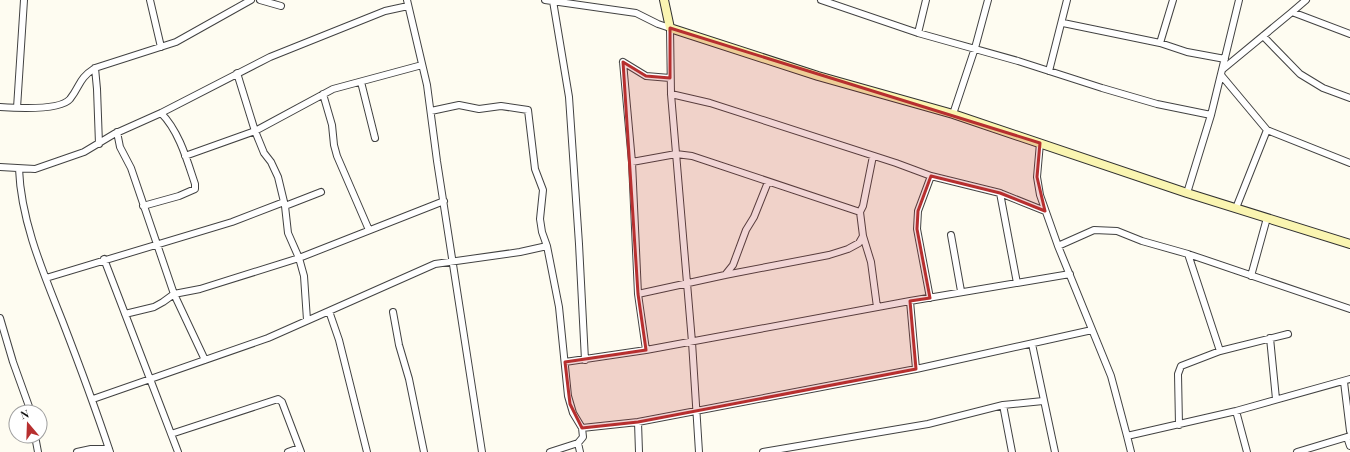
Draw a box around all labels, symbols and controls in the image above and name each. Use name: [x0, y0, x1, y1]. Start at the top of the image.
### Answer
north arrow: [8, 404, 48, 444]
text: N: [18, 406, 31, 422]

